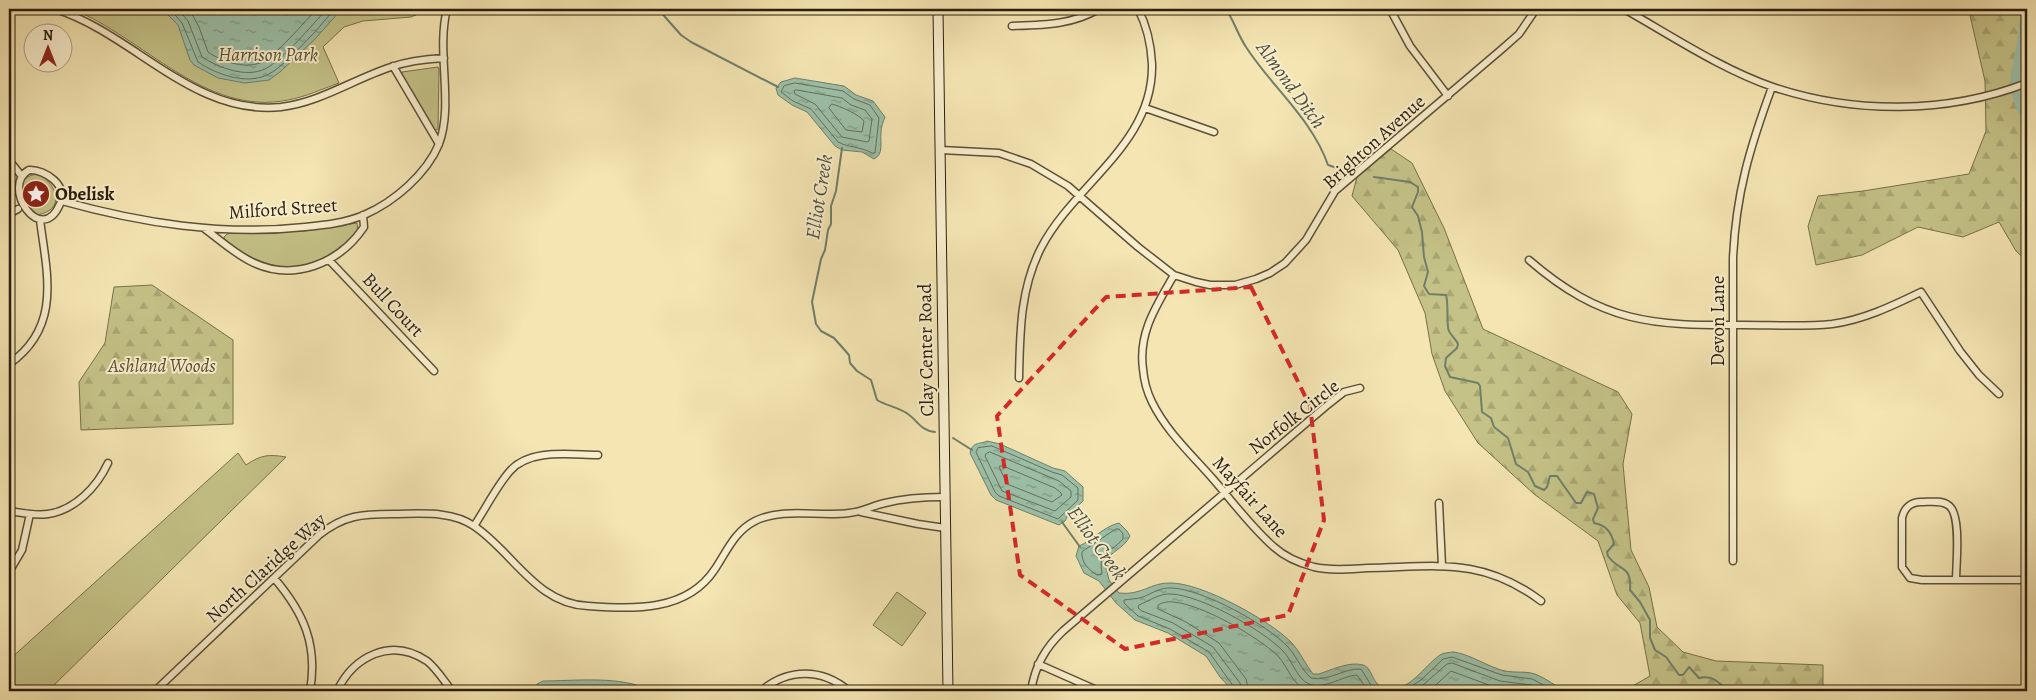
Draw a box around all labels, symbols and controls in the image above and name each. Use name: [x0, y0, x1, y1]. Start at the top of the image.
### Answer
north arrow: [22, 22, 72, 72]
text: N: [43, 26, 53, 45]
water label: Almond Ditch: [1249, 35, 1332, 134]
park label: Harrison Park: [218, 42, 318, 68]
street label: Brighton Avenue: [1317, 89, 1431, 195]
water label: Elliot Creek: [799, 153, 839, 241]
place icon: Obelisk: [21, 179, 51, 209]
place label: Obelisk: [55, 181, 115, 207]
street label: Milford Street: [228, 192, 338, 226]
street label: Bull Court: [356, 267, 430, 343]
street label: Devon Lane: [1705, 275, 1731, 367]
street label: Clay Center Road: [912, 282, 940, 417]
park label: Ashland Woods: [107, 353, 216, 379]
street label: Norfolk Circle: [1243, 373, 1345, 461]
street label: Mayfair Lane: [1206, 451, 1294, 543]
water label: Elliot Creek: [1061, 501, 1133, 586]
street label: North Claridge Way: [200, 507, 332, 629]

